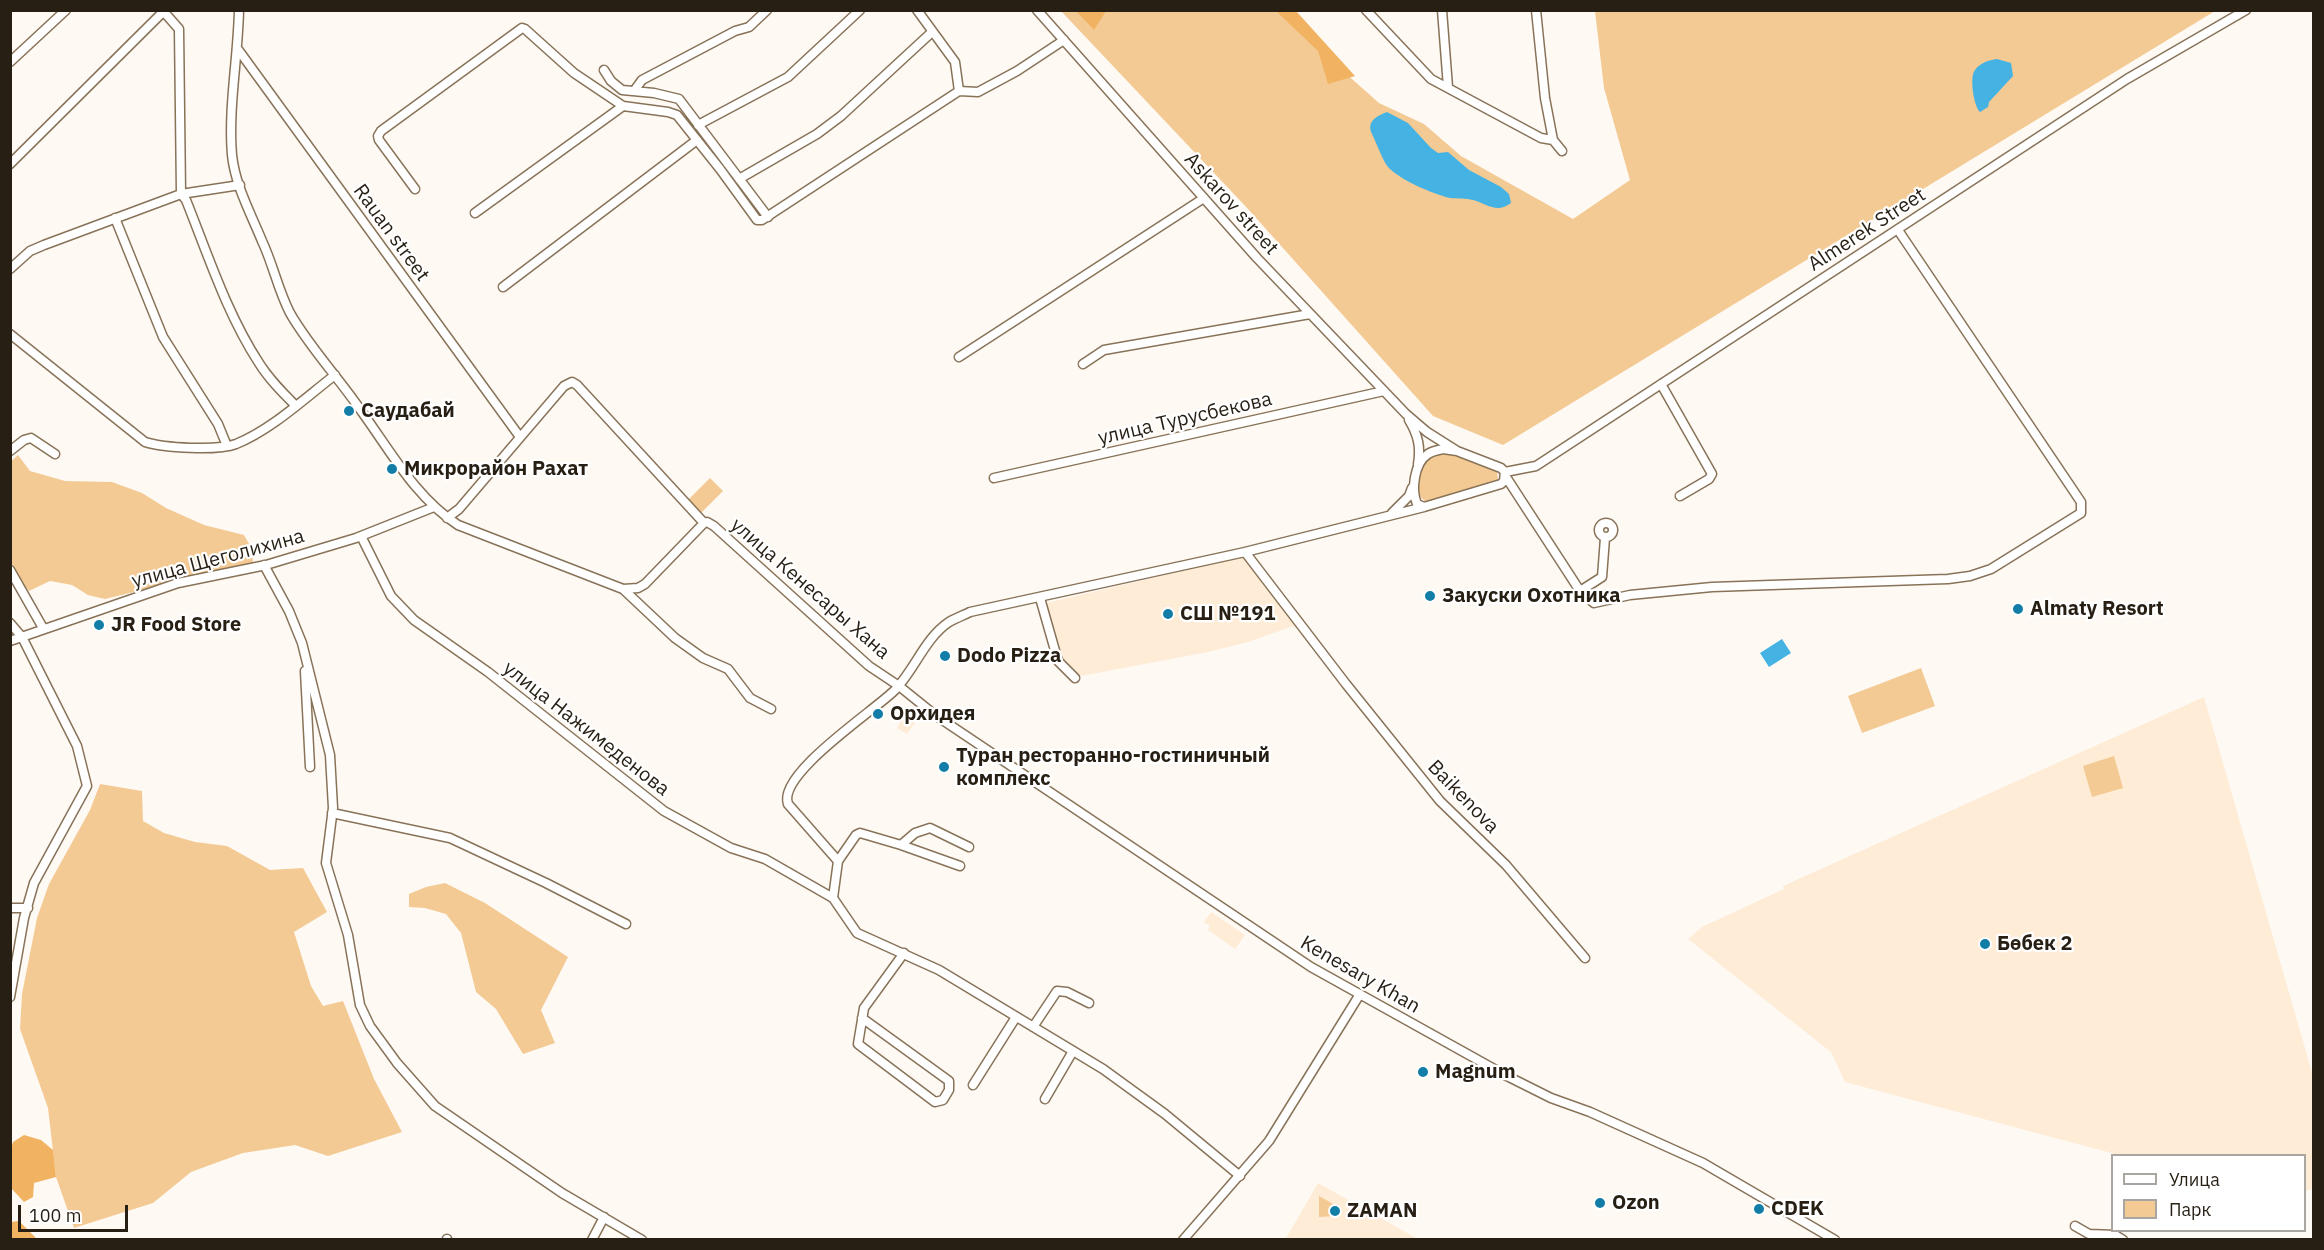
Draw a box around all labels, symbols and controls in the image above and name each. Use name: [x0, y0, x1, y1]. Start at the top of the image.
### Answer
street label: Askarov street: [1179, 148, 1283, 260]
street label: Rauan street: [348, 180, 434, 286]
street label: Almerek Street: [1804, 183, 1930, 277]
street label: улица Турусбекова: [1096, 387, 1274, 451]
place label: Саудабай: [361, 399, 455, 423]
marker: Саудабай: [342, 404, 356, 418]
place label: Микрорайон Рахат: [404, 457, 588, 481]
marker: Микрорайон Рахат: [385, 462, 399, 476]
street label: улица Кенесары Хана: [725, 513, 895, 665]
street label: улица Щеголихина: [129, 524, 307, 594]
place label: Закуски Охотника: [1442, 584, 1621, 608]
marker: Закуски Охотника: [1423, 589, 1437, 603]
place label: Almaty Resort: [2030, 597, 2164, 621]
place label: СШ №191: [1180, 602, 1276, 626]
marker: Almaty Resort: [2011, 602, 2025, 616]
marker: СШ №191: [1161, 607, 1175, 621]
place label: JR Food Store: [111, 613, 241, 637]
marker: JR Food Store: [92, 618, 106, 632]
place label: Dodo Pizza: [957, 644, 1061, 668]
marker: Dodo Pizza: [938, 649, 952, 663]
street label: улица Нажимеденова: [498, 657, 674, 801]
place label: Орхидея: [890, 702, 976, 726]
marker: Орхидея: [871, 707, 885, 721]
place label: Туран ресторанно-гостиничный комплекс: [956, 744, 1270, 791]
street label: Baikenova: [1422, 755, 1504, 839]
marker: Туран ресторанно-гостиничный комплекс: [937, 760, 951, 774]
street label: Kenesary Khan: [1296, 931, 1424, 1019]
place label: Бөбек 2: [1997, 932, 2072, 956]
marker: Бөбек 2: [1978, 937, 1992, 951]
place label: Magnum: [1435, 1060, 1516, 1084]
marker: Magnum: [1416, 1065, 1430, 1079]
legend: [2111, 1154, 2306, 1232]
text: Улица: [2169, 1168, 2220, 1191]
place label: Ozon: [1612, 1191, 1660, 1215]
scale bar: [21, 1193, 130, 1231]
marker: Ozon: [1593, 1196, 1607, 1210]
place label: CDEK: [1771, 1197, 1824, 1221]
text: Парк: [2169, 1198, 2211, 1221]
place label: ZAMAN: [1347, 1199, 1417, 1223]
marker: CDEK: [1752, 1202, 1766, 1216]
text: 100 m: [29, 1204, 81, 1227]
marker: ZAMAN: [1328, 1204, 1342, 1218]

